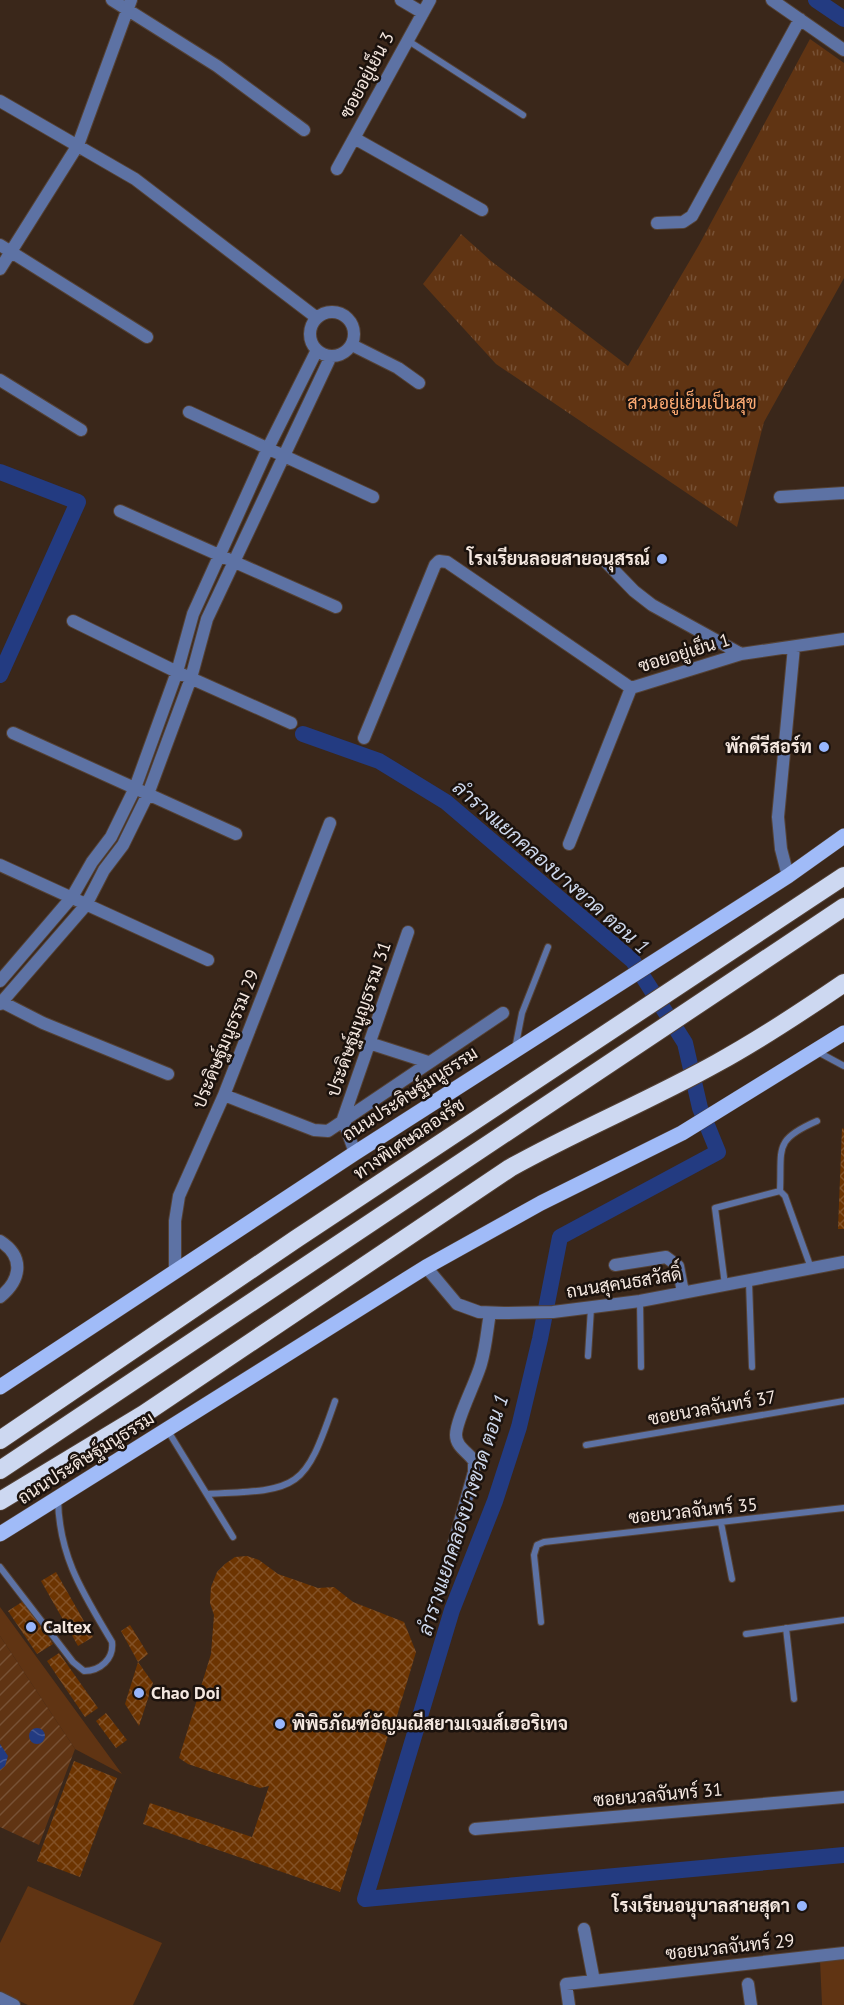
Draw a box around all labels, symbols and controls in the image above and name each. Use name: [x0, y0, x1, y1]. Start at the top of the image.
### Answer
street label: ซอยอยู่เย็น 3: [332, 27, 401, 123]
park label: สวนอยู่เย็นเป็นสุข: [627, 389, 757, 416]
place label: โรงเรียนลอยสายอนุสรณ์: [466, 546, 651, 573]
marker: โรงเรียนลอยสายอนุสรณ์: [655, 552, 669, 566]
street label: ซอยอยู่เย็น 1: [635, 626, 733, 679]
place label: พักดีรีสอร์ท: [725, 734, 812, 758]
marker: พักดีรีสอร์ท: [817, 740, 831, 754]
water label: ลำรางแยกคลองบางขวด ตอน 1: [447, 774, 655, 960]
street label: ประดิษฐ์มนูญธรรม 31: [320, 938, 398, 1100]
street label: ประดิษฐ์มนูธรรม 29: [186, 966, 266, 1112]
street label: ถนนประดิษฐ์มนูธรรม: [337, 1040, 483, 1148]
street label: ทางพิเศษฉลองรัช: [349, 1093, 469, 1184]
street label: ถนนสุคนธสวัสดิ์: [564, 1258, 683, 1304]
street label: ซอยนวลจันทร์ 37: [646, 1384, 778, 1430]
water label: ลำรางแยกคลองบางขวด ตอน 1: [412, 1391, 514, 1639]
street label: ถนนประดิษฐ์มนูธรรม: [13, 1405, 159, 1511]
street label: ซอยนวลจันทร์ 35: [627, 1491, 759, 1529]
place label: Caltex: [43, 1615, 92, 1638]
marker: Caltex: [24, 1620, 38, 1634]
place label: Chao Doi: [151, 1681, 220, 1704]
marker: Chao Doi: [132, 1686, 146, 1700]
place label: พิพิธภัณฑ์อัญมณีสยามเจมส์เฮอริเทจ: [292, 1711, 568, 1735]
marker: พิพิธภัณฑ์อัญมณีสยามเจมส์เฮอริเทจ: [273, 1717, 287, 1731]
street label: ซอยนวลจันทร์ 31: [592, 1776, 723, 1812]
place label: โรงเรียนอนุบาลสายสุดา: [611, 1893, 790, 1920]
marker: โรงเรียนอนุบาลสายสุดา: [795, 1899, 809, 1913]
street label: ซอยนวลจันทร์ 29: [664, 1927, 796, 1965]

